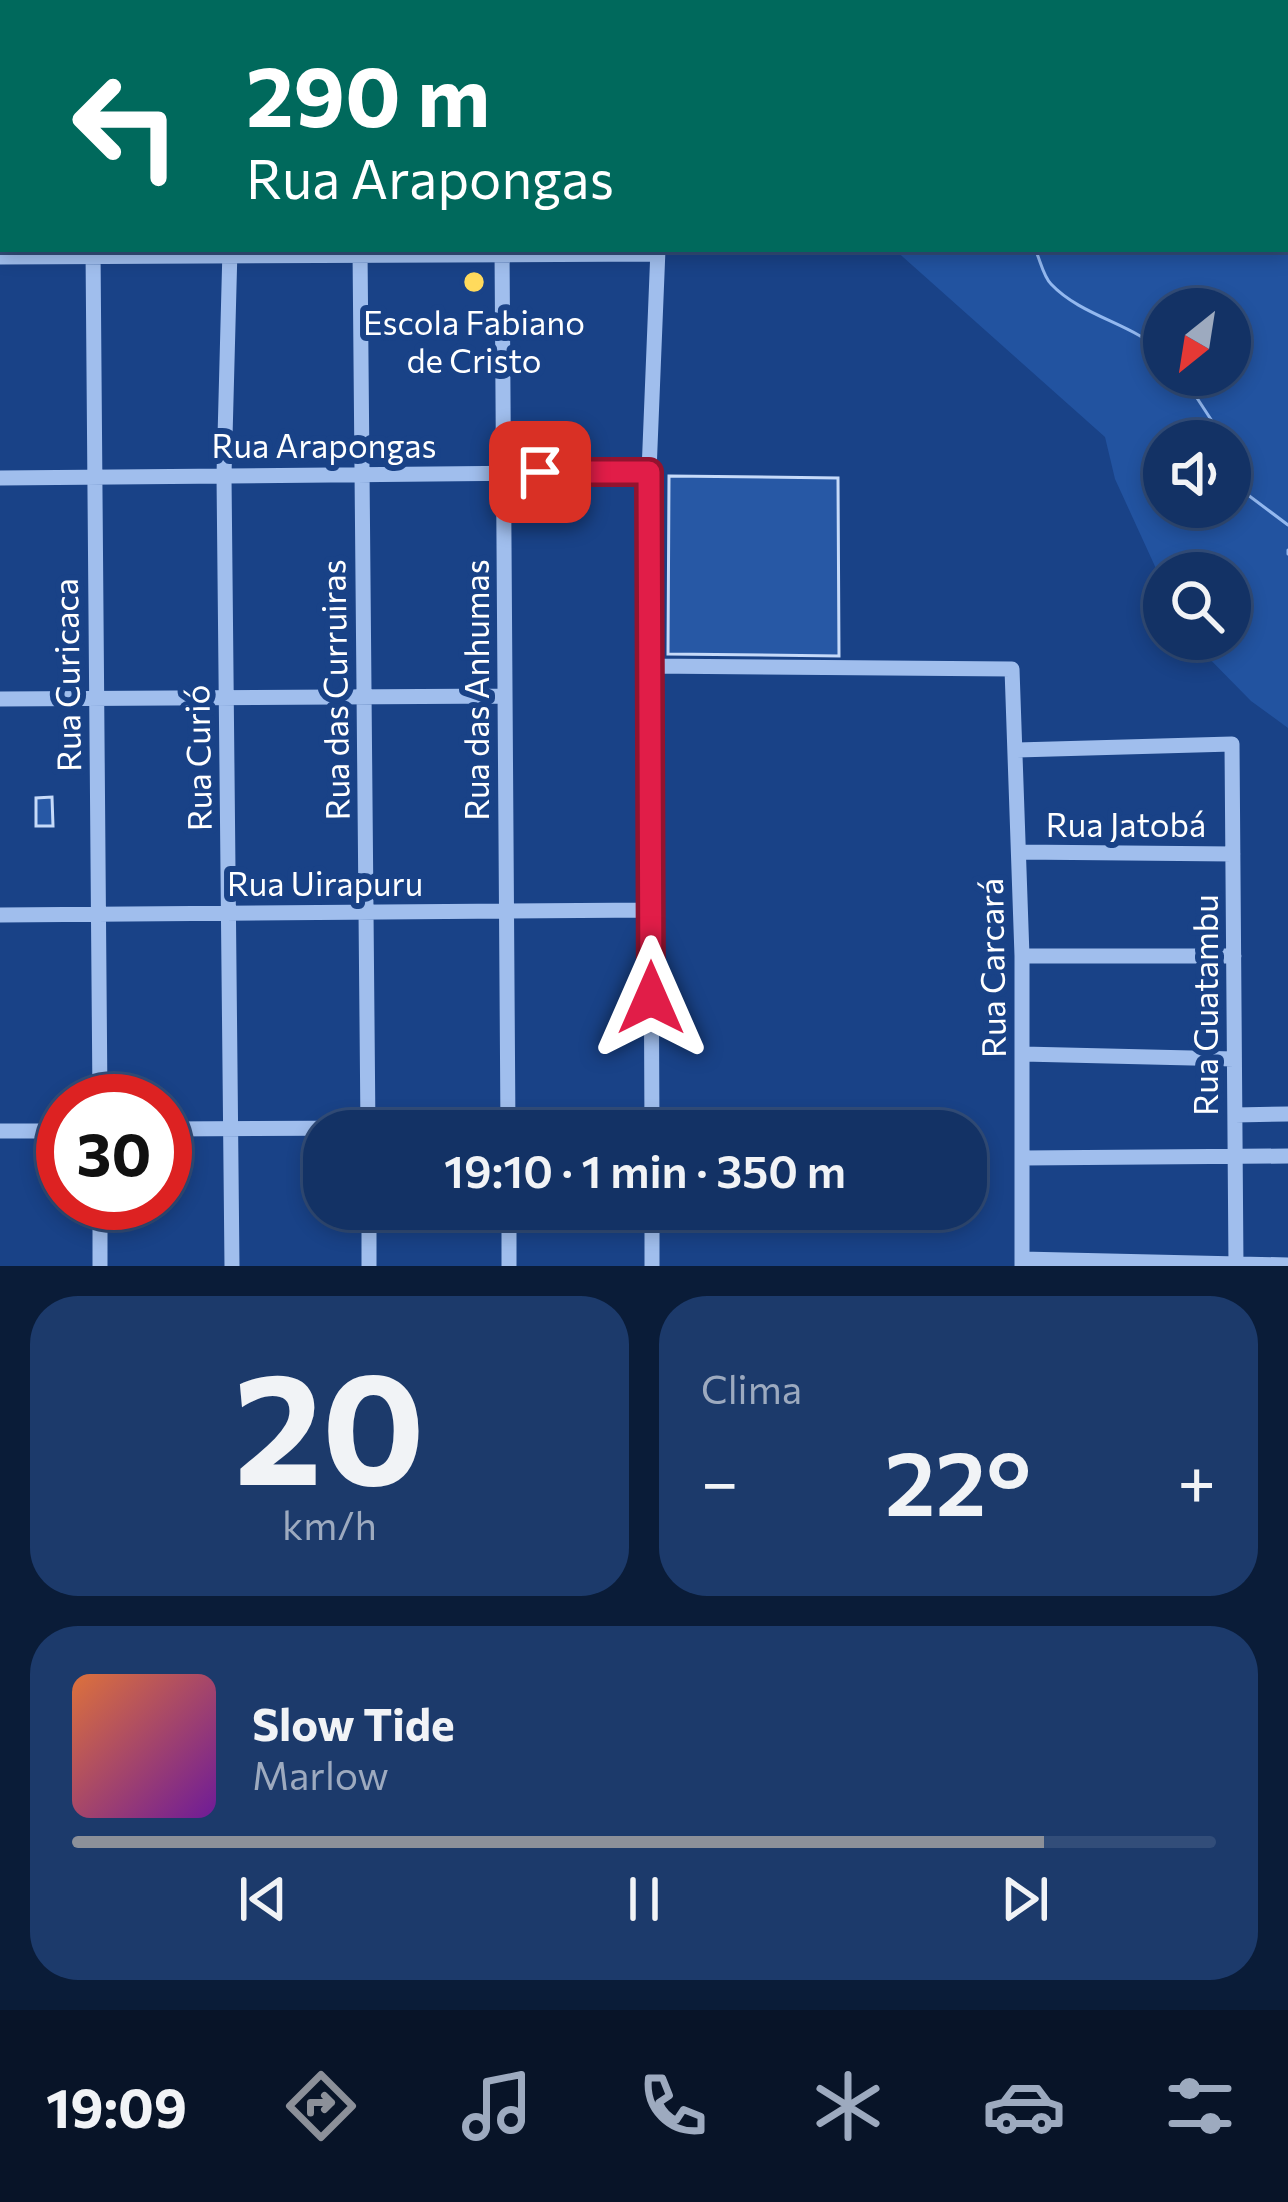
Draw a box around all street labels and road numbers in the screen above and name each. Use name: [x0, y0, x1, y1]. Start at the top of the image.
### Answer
street label: Rua Arapongas: [212, 424, 436, 465]
street label: Rua das Curruiras: [311, 559, 357, 821]
street label: Rua das Anhumas: [455, 559, 496, 821]
street label: Rua Curicaca: [44, 578, 88, 772]
street label: Rua Curió: [175, 684, 219, 832]
street label: Rua Jatobá: [1046, 803, 1206, 844]
street label: Rua Uirapuru: [227, 862, 423, 903]
street label: Rua Carcará: [969, 878, 1013, 1058]
street label: Rua Guatambu: [1184, 894, 1225, 1116]

